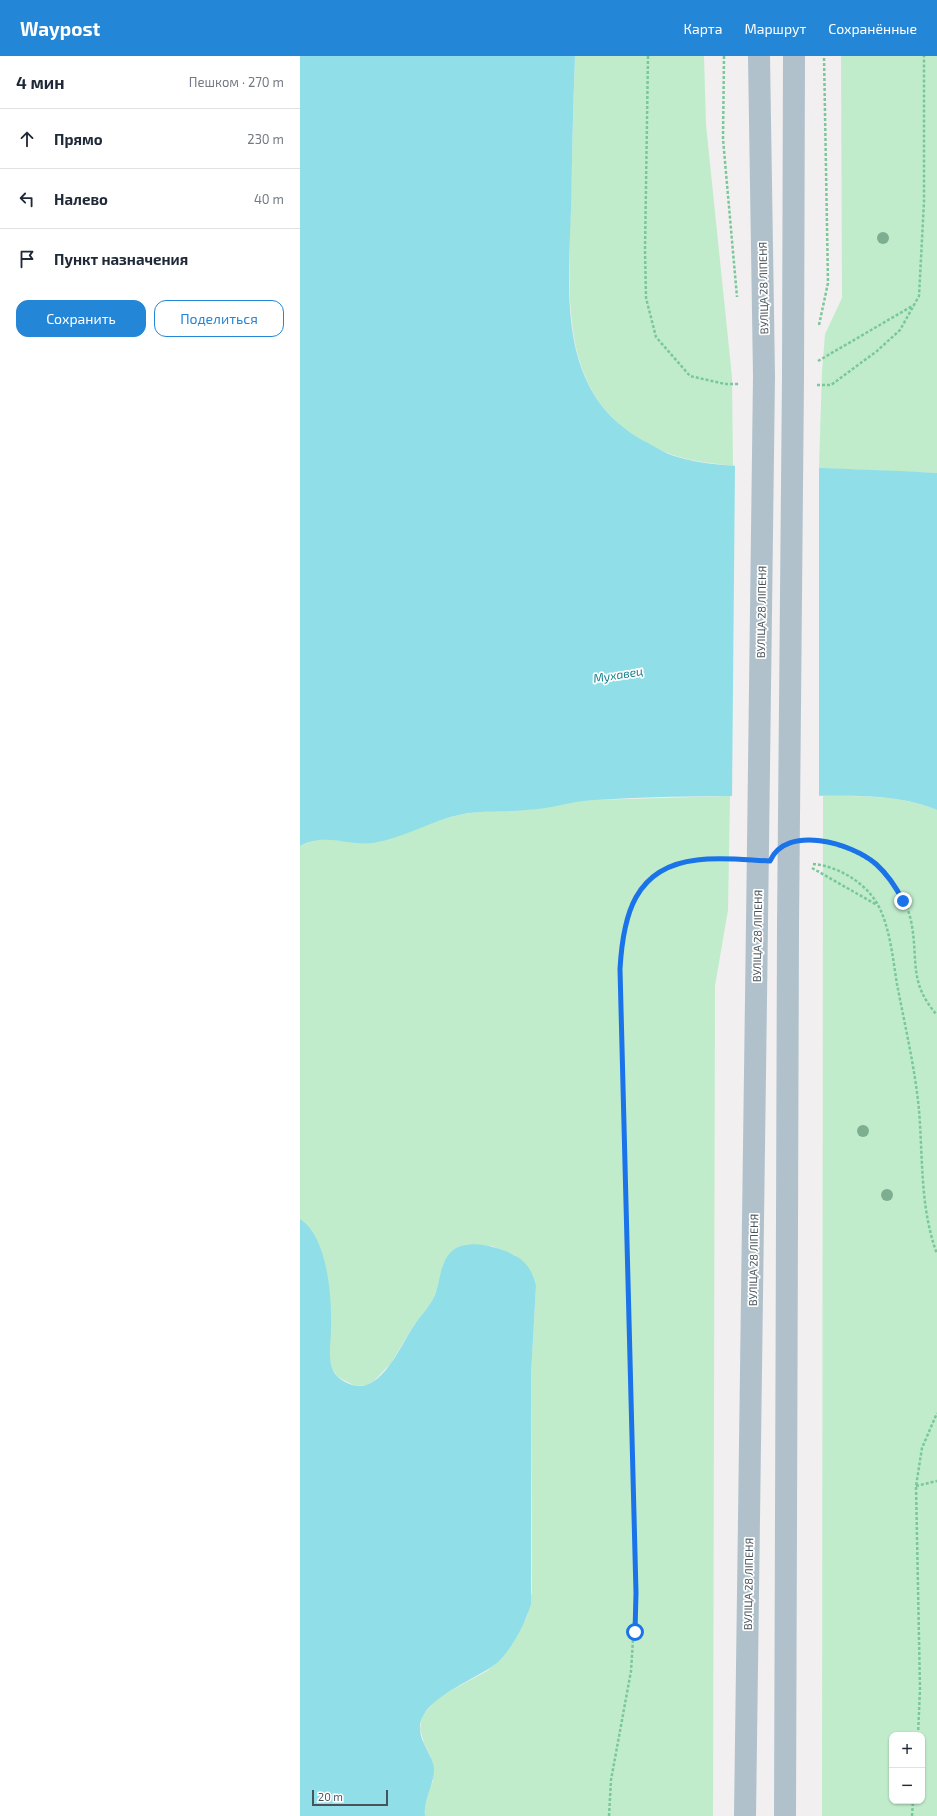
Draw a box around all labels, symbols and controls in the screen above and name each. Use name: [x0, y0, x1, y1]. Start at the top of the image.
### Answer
text: Waypost: [20, 17, 100, 40]
text: Карта: [684, 20, 722, 37]
text: Маршрут: [744, 20, 806, 37]
text: Сохранённые: [828, 20, 917, 37]
text: 4 мин: [16, 72, 65, 92]
text: Пешком · 270 m: [189, 74, 284, 90]
icon: ahead: [16, 128, 38, 150]
text: Прямо: [54, 130, 103, 148]
text: 230 m: [247, 131, 284, 147]
icon: left: [16, 188, 38, 210]
text: Налево: [54, 190, 108, 208]
text: 40 m: [254, 191, 284, 207]
street label: ВУЛІЦА 28 ЛІПЕНЯ: [756, 242, 770, 334]
icon: arrive: [16, 248, 38, 270]
text: Пункт назначения: [54, 250, 188, 268]
button: Сохранить: [16, 300, 146, 337]
button: Поделиться: [154, 300, 284, 337]
street label: ВУЛІЦА 28 ЛІПЕНЯ: [754, 566, 768, 658]
water label: Мухавец: [592, 663, 644, 685]
street label: ВУЛІЦА 28 ЛІПЕНЯ: [750, 890, 764, 982]
route end: [894, 892, 912, 910]
street label: ВУЛІЦА 28 ЛІПЕНЯ: [746, 1214, 760, 1306]
street label: ВУЛІЦА 28 ЛІПЕНЯ: [741, 1538, 755, 1630]
route start: [626, 1623, 644, 1641]
map controls: [889, 1732, 925, 1804]
button: +: [889, 1732, 925, 1768]
button: −: [889, 1768, 925, 1804]
scale bar: [312, 1788, 388, 1807]
text: 20 m: [318, 1790, 343, 1803]

